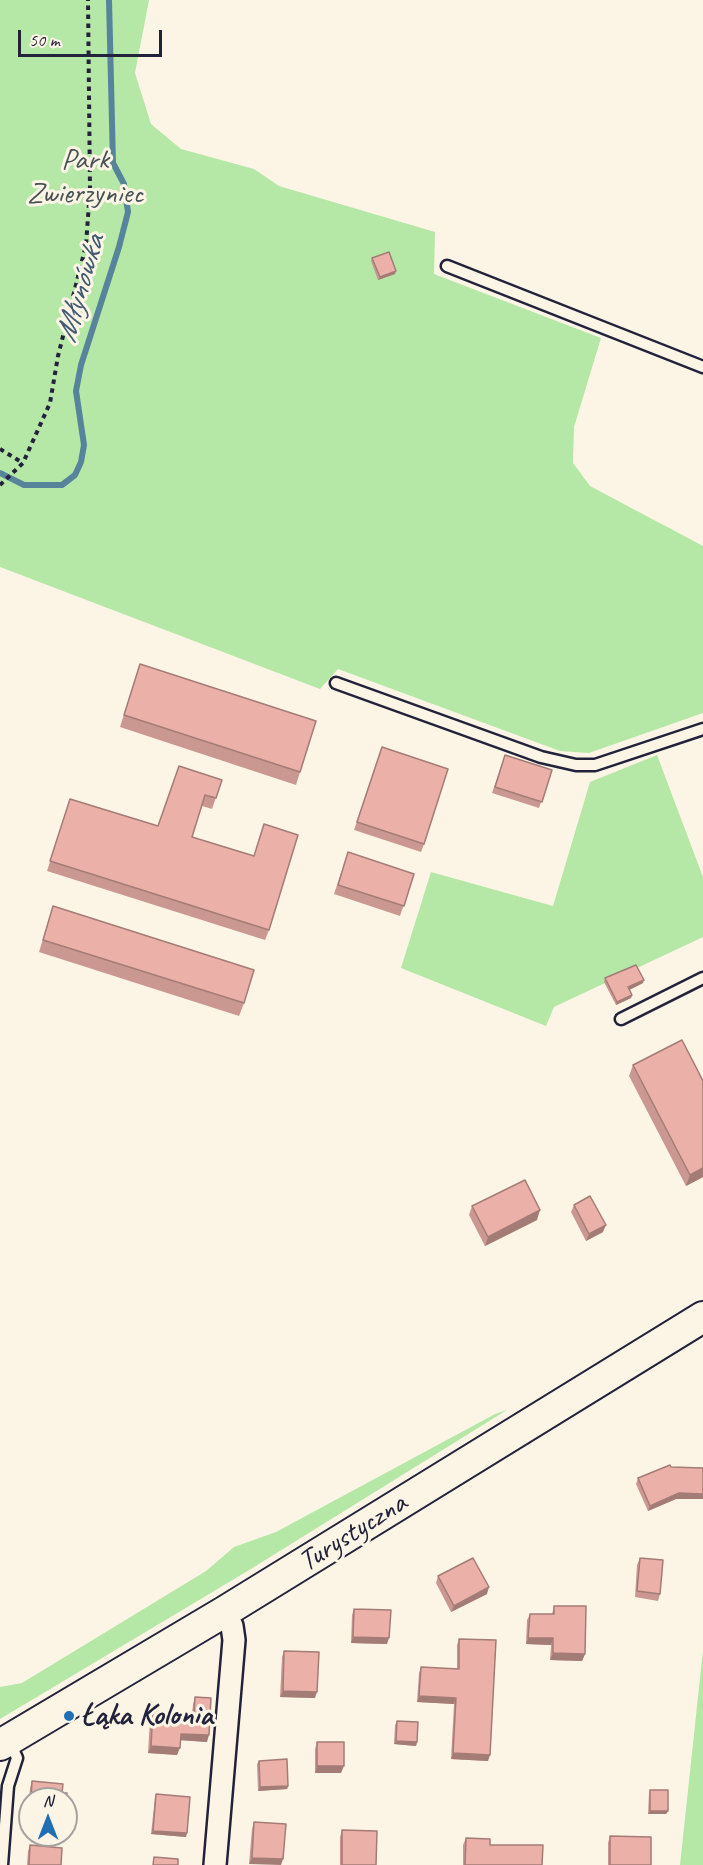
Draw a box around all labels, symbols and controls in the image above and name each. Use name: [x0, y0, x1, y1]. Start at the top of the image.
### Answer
scale bar: [21, 18, 165, 56]
text: 50 m: [29, 29, 60, 51]
park label: Park Zwierzyniec: [27, 142, 143, 213]
water label: Młynówka: [48, 231, 114, 347]
street label: Turystyczna: [292, 1486, 414, 1580]
place label: Łąka Kolonia: [81, 1698, 213, 1734]
marker: Łąka Kolonia: [62, 1709, 76, 1723]
north arrow: [18, 1787, 78, 1847]
text: N: [43, 1791, 53, 1811]

